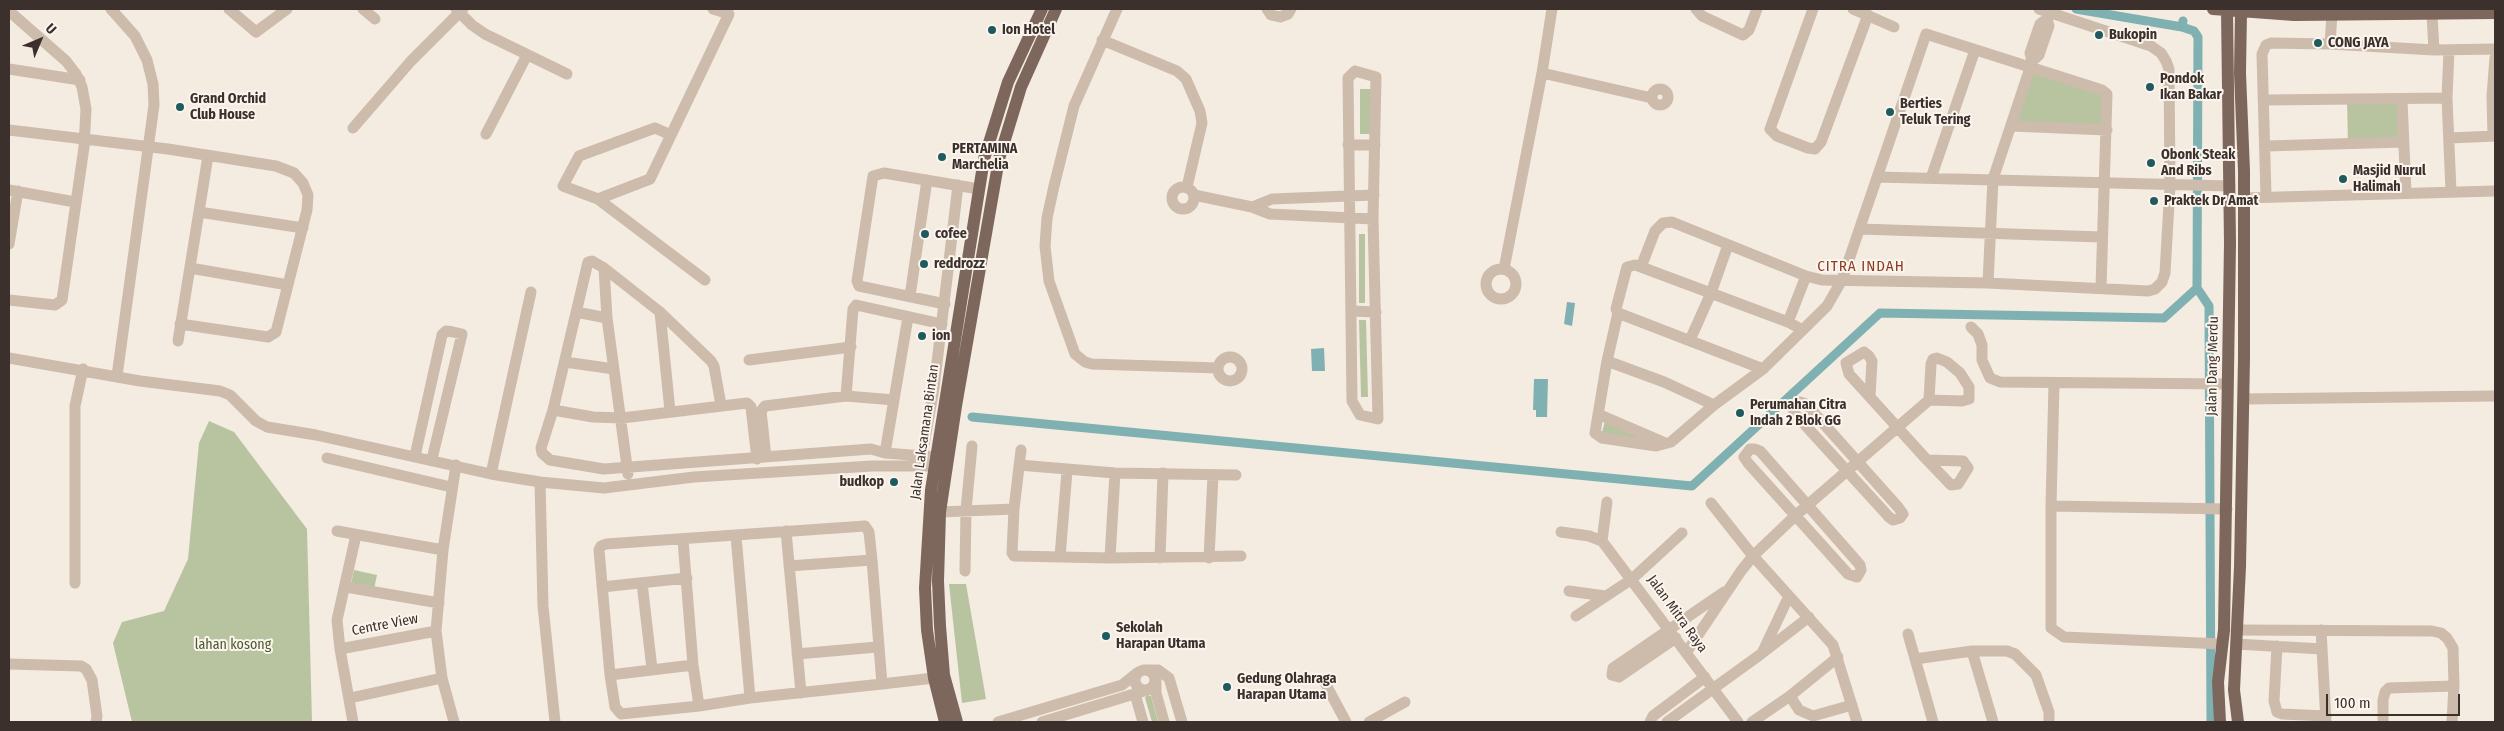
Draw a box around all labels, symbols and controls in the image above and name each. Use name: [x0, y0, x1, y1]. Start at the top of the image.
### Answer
north arrow: [15, 15, 65, 65]
text: U: [42, 20, 60, 38]
place label: Ion Hotel: [1002, 22, 1055, 38]
marker: Ion Hotel: [986, 24, 998, 36]
place label: Bukopin: [2109, 27, 2157, 43]
marker: Bukopin: [2093, 29, 2105, 41]
place label: CONG JAYA: [2328, 35, 2389, 51]
marker: CONG JAYA: [2312, 37, 2324, 49]
place label: Pondok Ikan Bakar: [2160, 71, 2222, 104]
marker: Pondok Ikan Bakar: [2144, 81, 2156, 93]
place label: Grand Orchid Club House: [190, 91, 266, 124]
place label: Berties Teluk Tering: [1900, 96, 1971, 128]
marker: Grand Orchid Club House: [174, 101, 186, 113]
marker: Berties Teluk Tering: [1884, 106, 1896, 118]
place label: PERTAMINA Marchelia: [952, 141, 1017, 174]
place label: Obonk Steak And Ribs: [2161, 147, 2235, 180]
marker: PERTAMINA Marchelia: [936, 151, 948, 163]
marker: Obonk Steak And Ribs: [2145, 157, 2157, 169]
place label: Masjid Nurul Halimah: [2353, 163, 2426, 196]
marker: Masjid Nurul Halimah: [2337, 173, 2349, 185]
place label: Praktek Dr Amat: [2164, 193, 2258, 209]
marker: Praktek Dr Amat: [2148, 195, 2160, 207]
place label: cofee: [935, 226, 967, 242]
marker: cofee: [919, 228, 931, 240]
place label: reddrozz: [934, 256, 985, 272]
marker: reddrozz: [918, 258, 930, 270]
district label: CITRA INDAH: [1816, 258, 1906, 276]
street label: Jalan Dang Merdu: [2204, 316, 2222, 416]
place label: ion: [932, 328, 950, 344]
marker: ion: [916, 330, 928, 342]
street label: Jalan Laksamana Bintan: [907, 363, 943, 501]
place label: Perumahan Citra Indah 2 Blok GG: [1750, 397, 1846, 430]
marker: Perumahan Citra Indah 2 Blok GG: [1734, 407, 1746, 419]
place label: budkop: [839, 474, 884, 490]
marker: budkop: [888, 476, 900, 488]
street label: Jalan Mitra Raya: [1643, 572, 1711, 656]
street label: Centre View: [350, 610, 420, 640]
place label: Sekolah Harapan Utama: [1116, 620, 1205, 652]
marker: Sekolah Harapan Utama: [1100, 630, 1112, 642]
park label: lahan kosong: [195, 637, 271, 653]
place label: Gedung Olahraga Harapan Utama: [1237, 671, 1336, 704]
marker: Gedung Olahraga Harapan Utama: [1221, 681, 1233, 693]
scale bar: [2329, 684, 2463, 716]
text: 100 m: [2334, 694, 2371, 712]

